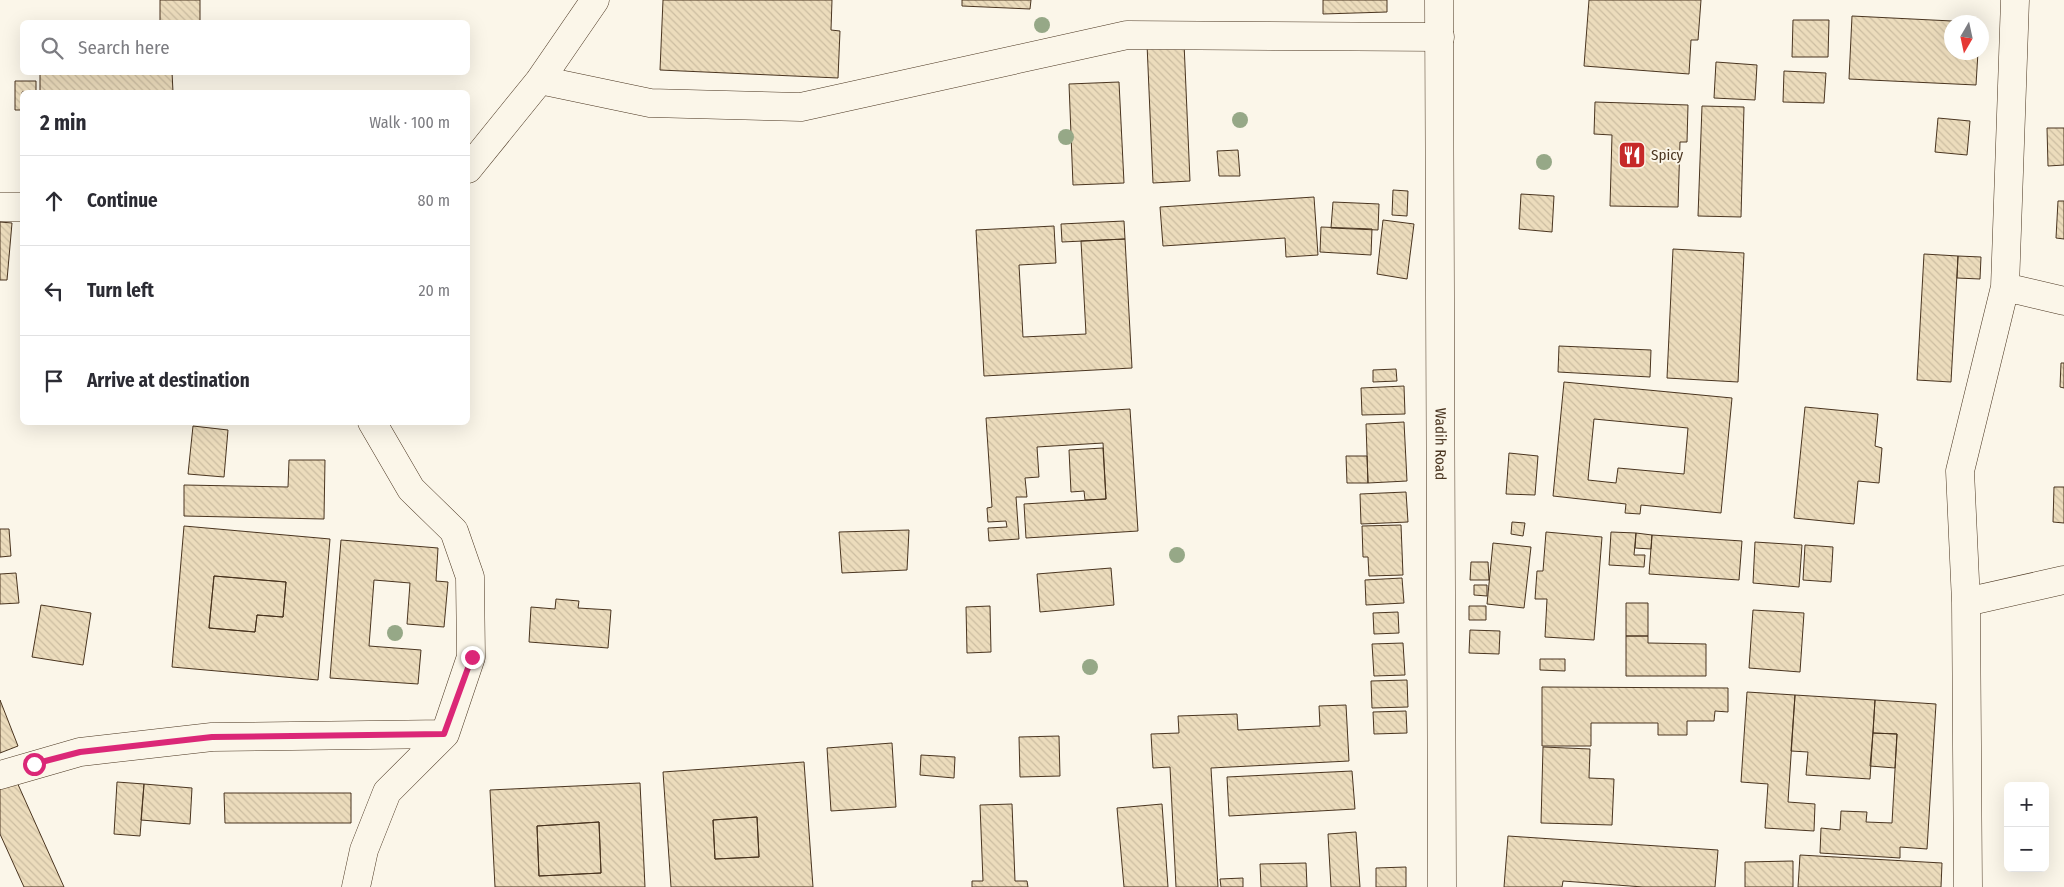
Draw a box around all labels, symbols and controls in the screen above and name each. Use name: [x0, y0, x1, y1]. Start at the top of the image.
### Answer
north arrow: [1944, 15, 1989, 60]
search box: [20, 20, 470, 75]
icon: search: [38, 34, 66, 62]
text: Search here: [78, 36, 170, 59]
text: 2 min: [40, 110, 87, 136]
text: Walk · 100 m: [369, 113, 450, 132]
restaurant icon: Spicy: [1617, 140, 1647, 170]
place label: Spicy: [1651, 146, 1684, 164]
icon: ahead: [40, 187, 68, 215]
text: Continue: [87, 189, 158, 212]
text: 80 m: [418, 191, 450, 210]
icon: left: [40, 277, 68, 305]
text: Turn left: [87, 279, 154, 302]
text: 20 m: [419, 281, 450, 300]
icon: arrive: [40, 367, 68, 395]
text: Arrive at destination: [87, 369, 250, 392]
street label: Wadih Road: [1431, 408, 1450, 480]
route end: [461, 646, 484, 669]
route start: [23, 753, 46, 776]
map controls: [2004, 782, 2049, 872]
button: +: [2004, 782, 2049, 827]
button: −: [2004, 827, 2049, 872]

